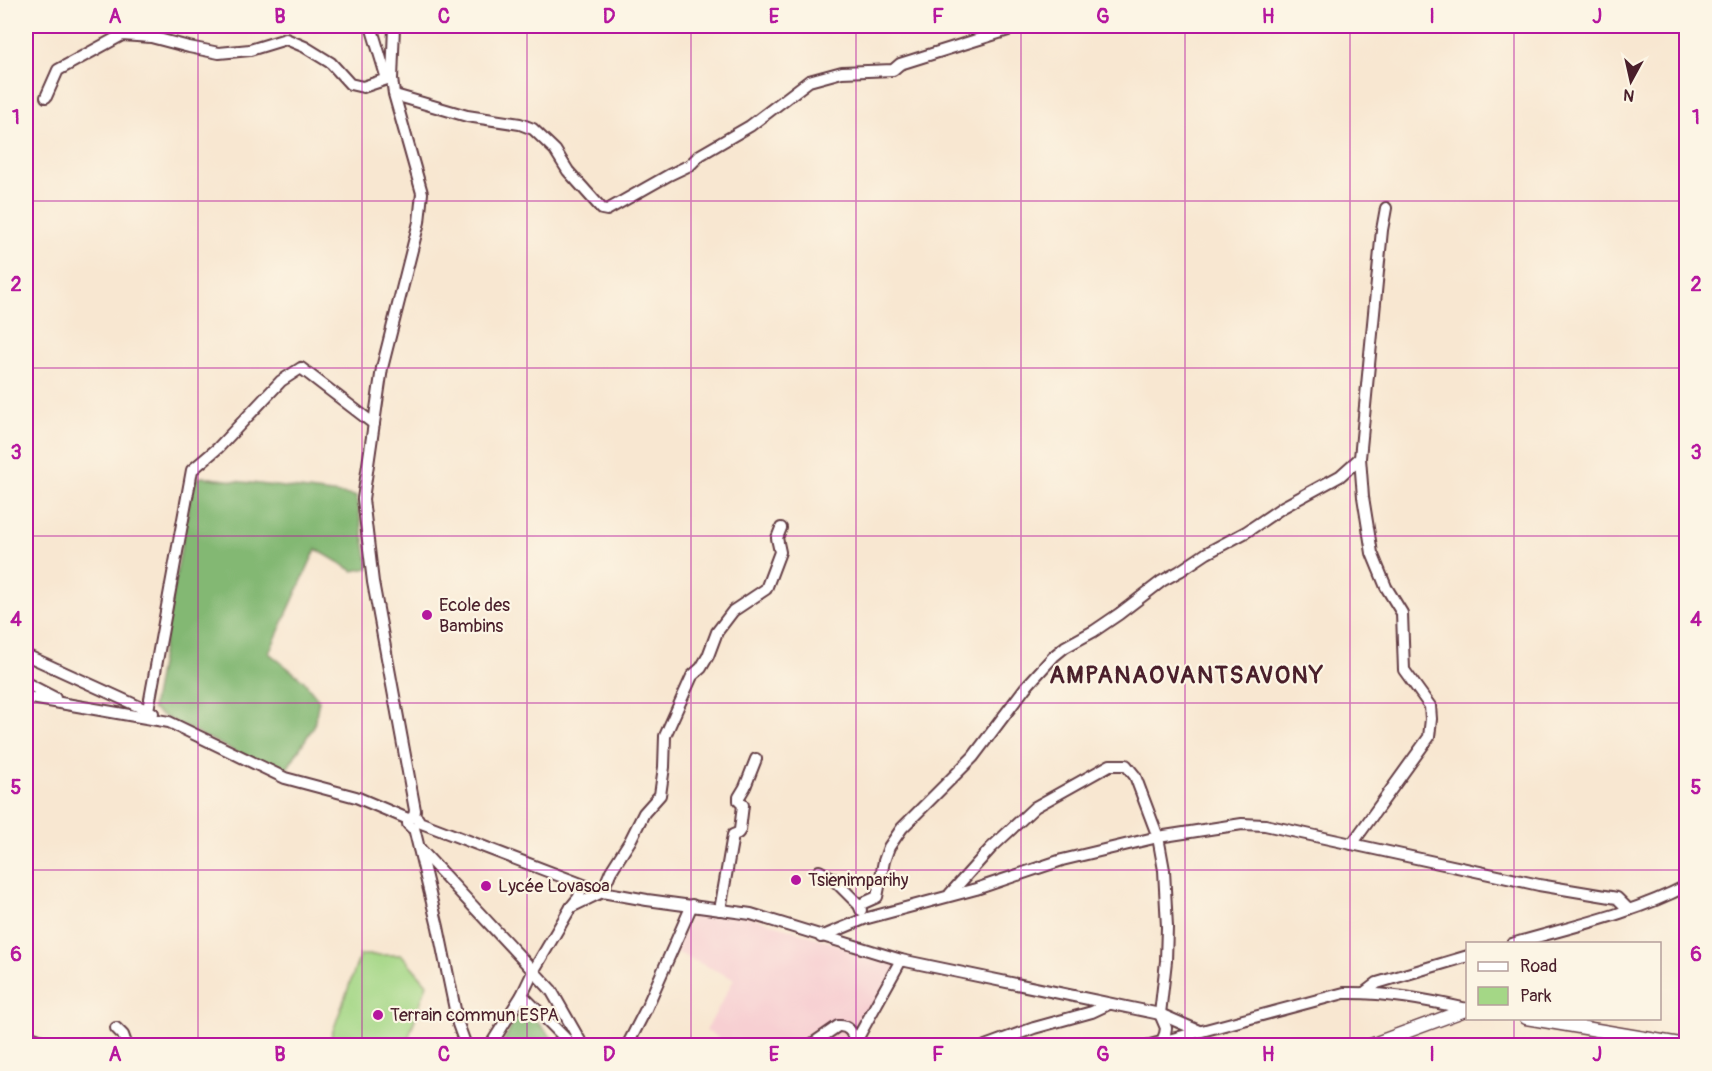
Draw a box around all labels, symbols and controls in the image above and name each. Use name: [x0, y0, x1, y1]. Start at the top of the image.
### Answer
text: A: [109, 4, 122, 29]
text: B: [274, 4, 286, 29]
text: C: [438, 4, 450, 29]
text: D: [603, 4, 616, 29]
text: E: [769, 4, 780, 29]
text: F: [932, 4, 944, 29]
text: G: [1096, 4, 1110, 29]
text: H: [1262, 4, 1275, 29]
text: I: [1429, 4, 1435, 29]
text: J: [1592, 4, 1602, 29]
north arrow: [1601, 51, 1661, 111]
text: N: [1622, 84, 1636, 106]
text: 1: [12, 105, 20, 130]
text: 1: [1692, 105, 1700, 130]
text: 2: [10, 272, 22, 297]
text: 2: [1690, 272, 1702, 297]
text: 3: [10, 440, 22, 465]
text: 3: [1690, 440, 1702, 465]
place label: Ecole des Bambins: [439, 594, 510, 638]
text: 4: [10, 607, 22, 632]
text: 4: [1690, 607, 1702, 632]
marker: Ecole des Bambins: [420, 608, 434, 622]
district label: AMPANAOVANTSAVONY: [1049, 661, 1325, 690]
text: 5: [11, 775, 22, 800]
text: 5: [1691, 775, 1702, 800]
place label: Tsienimparihy: [808, 869, 909, 892]
marker: Tsienimparihy: [789, 873, 803, 887]
place label: Lycée Lovasoa: [498, 875, 610, 898]
marker: Lycée Lovasoa: [479, 879, 493, 893]
text: 6: [10, 942, 22, 967]
legend: [1466, 942, 1661, 1020]
text: 6: [1690, 942, 1702, 967]
text: Road: [1520, 955, 1557, 978]
text: Park: [1520, 985, 1552, 1008]
place label: Terrain commun ESPA: [390, 1004, 559, 1027]
marker: Terrain commun ESPA: [371, 1008, 385, 1022]
text: A: [109, 1042, 122, 1067]
text: B: [274, 1042, 286, 1067]
text: C: [438, 1042, 450, 1067]
text: D: [603, 1042, 616, 1067]
text: E: [769, 1042, 780, 1067]
text: F: [932, 1042, 944, 1067]
text: G: [1096, 1042, 1110, 1067]
text: H: [1262, 1042, 1275, 1067]
text: I: [1429, 1042, 1435, 1067]
text: J: [1592, 1042, 1602, 1067]

